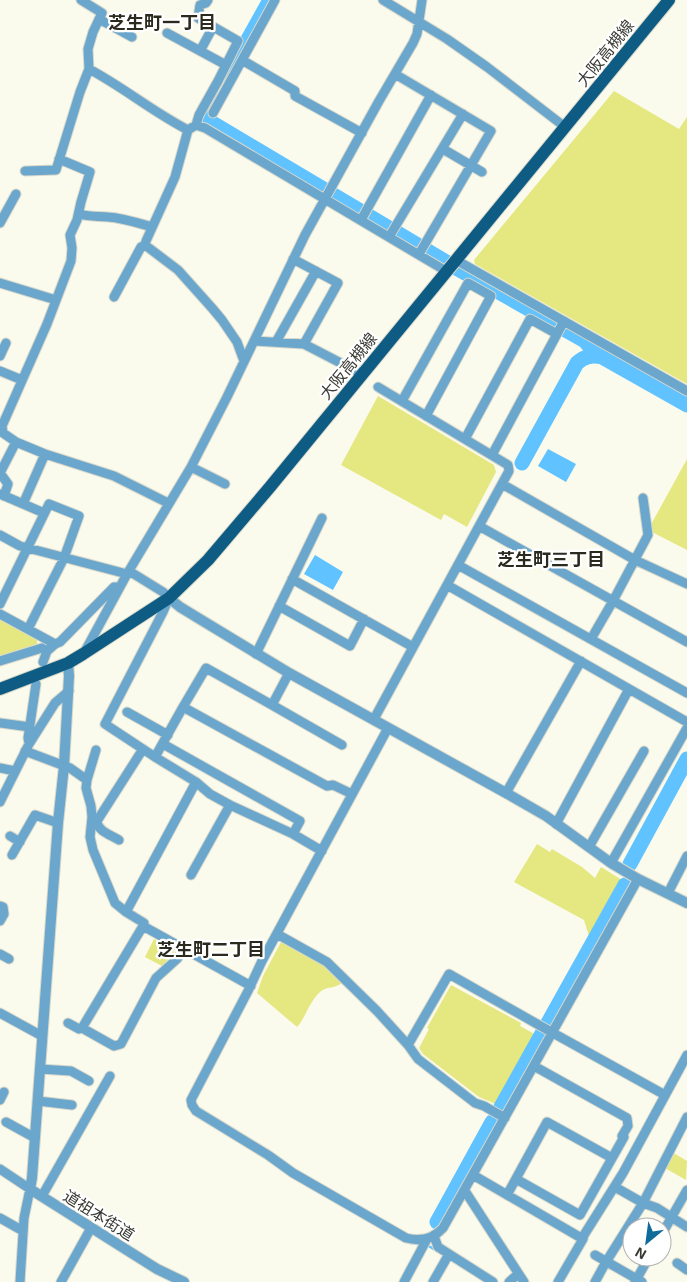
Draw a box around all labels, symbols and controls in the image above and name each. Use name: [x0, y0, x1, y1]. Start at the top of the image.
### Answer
district label: 芝生町一丁目: [108, 11, 216, 33]
street label: 大阪高槻線: [572, 16, 637, 90]
street label: 大阪高槻線: [315, 329, 380, 403]
district label: 芝生町三丁目: [497, 548, 605, 570]
district label: 芝生町二丁目: [157, 938, 265, 960]
street label: 道祖本街道: [60, 1185, 138, 1244]
north arrow: [622, 1217, 672, 1267]
text: N: [632, 1244, 649, 1264]

